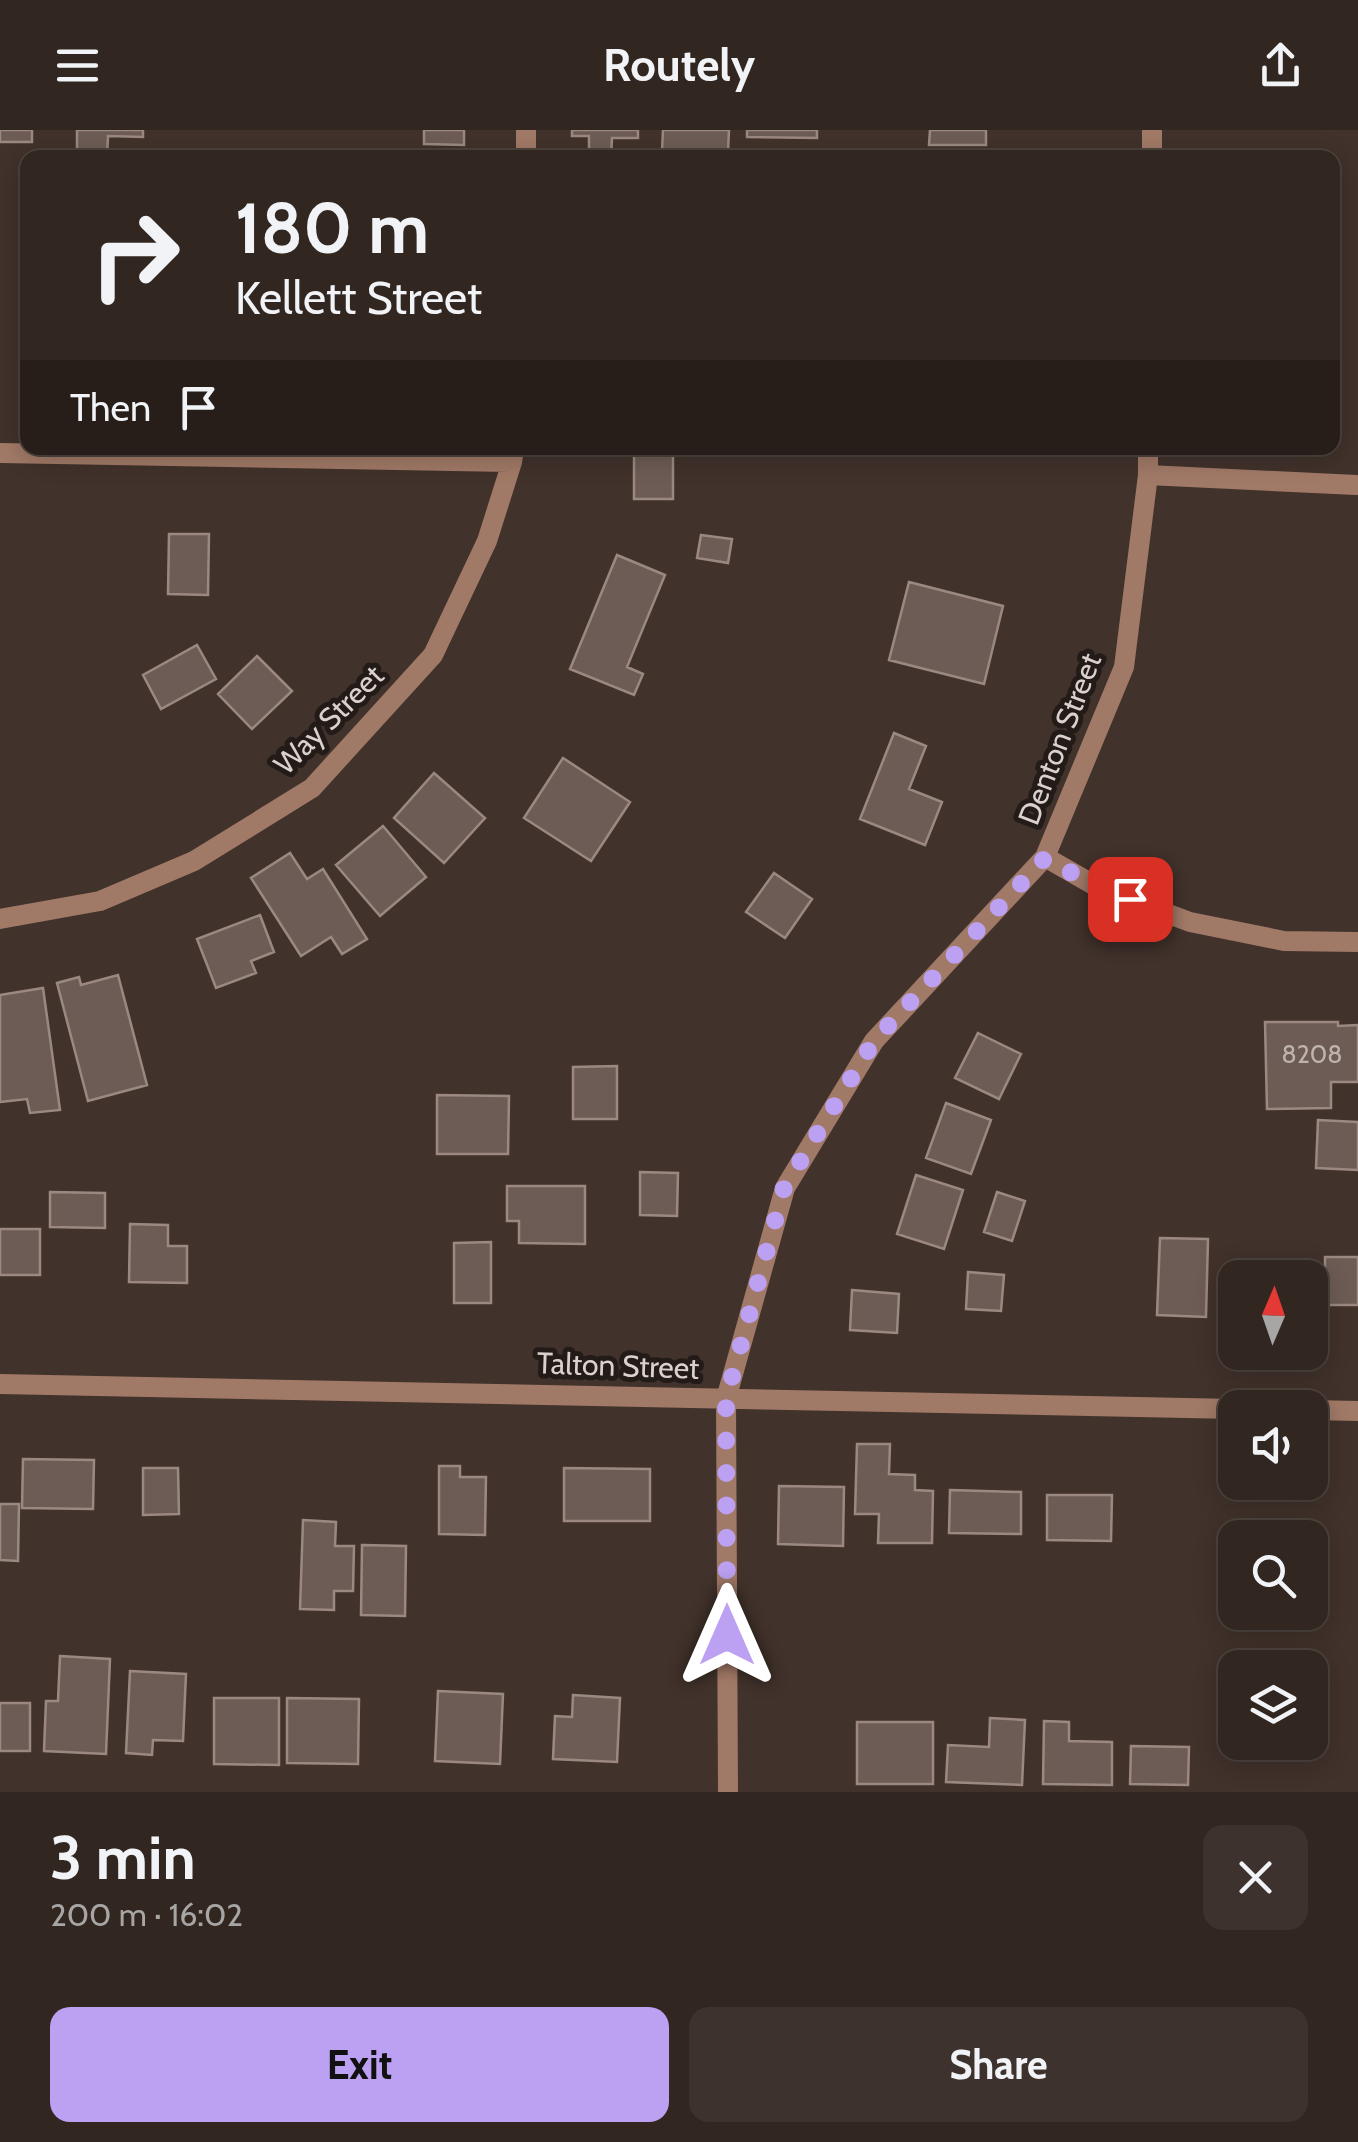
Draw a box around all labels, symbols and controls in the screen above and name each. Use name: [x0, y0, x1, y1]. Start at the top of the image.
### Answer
icon: menu: [50, 38, 105, 93]
text: Routely: [603, 38, 755, 92]
icon: share: [1253, 38, 1308, 93]
text: 180 m: [235, 185, 429, 271]
icon: right: [70, 190, 200, 320]
text: Kellett Street: [235, 271, 482, 325]
icon: arrive: [171, 380, 226, 435]
text: Then: [70, 384, 151, 431]
street label: Denton Street: [1010, 648, 1109, 830]
street label: Way Street: [266, 657, 391, 782]
pin: [1088, 857, 1173, 942]
icon: arrive: [1103, 872, 1158, 927]
house number: 8208: [1282, 1039, 1342, 1069]
north arrow: [1218, 1260, 1328, 1370]
map controls: [1218, 1260, 1328, 1760]
street label: Talton Street: [536, 1344, 700, 1387]
button: sound: [1218, 1390, 1328, 1500]
button: search: [1218, 1520, 1328, 1630]
position arrow: [675, 1583, 779, 1687]
button: layers: [1218, 1650, 1328, 1760]
text: 3 min: [50, 1821, 196, 1894]
button: close: [1203, 1825, 1308, 1930]
text: 200 m · 16:02: [50, 1895, 243, 1934]
button: Exit: [50, 2007, 669, 2122]
button: Share: [689, 2007, 1308, 2122]

